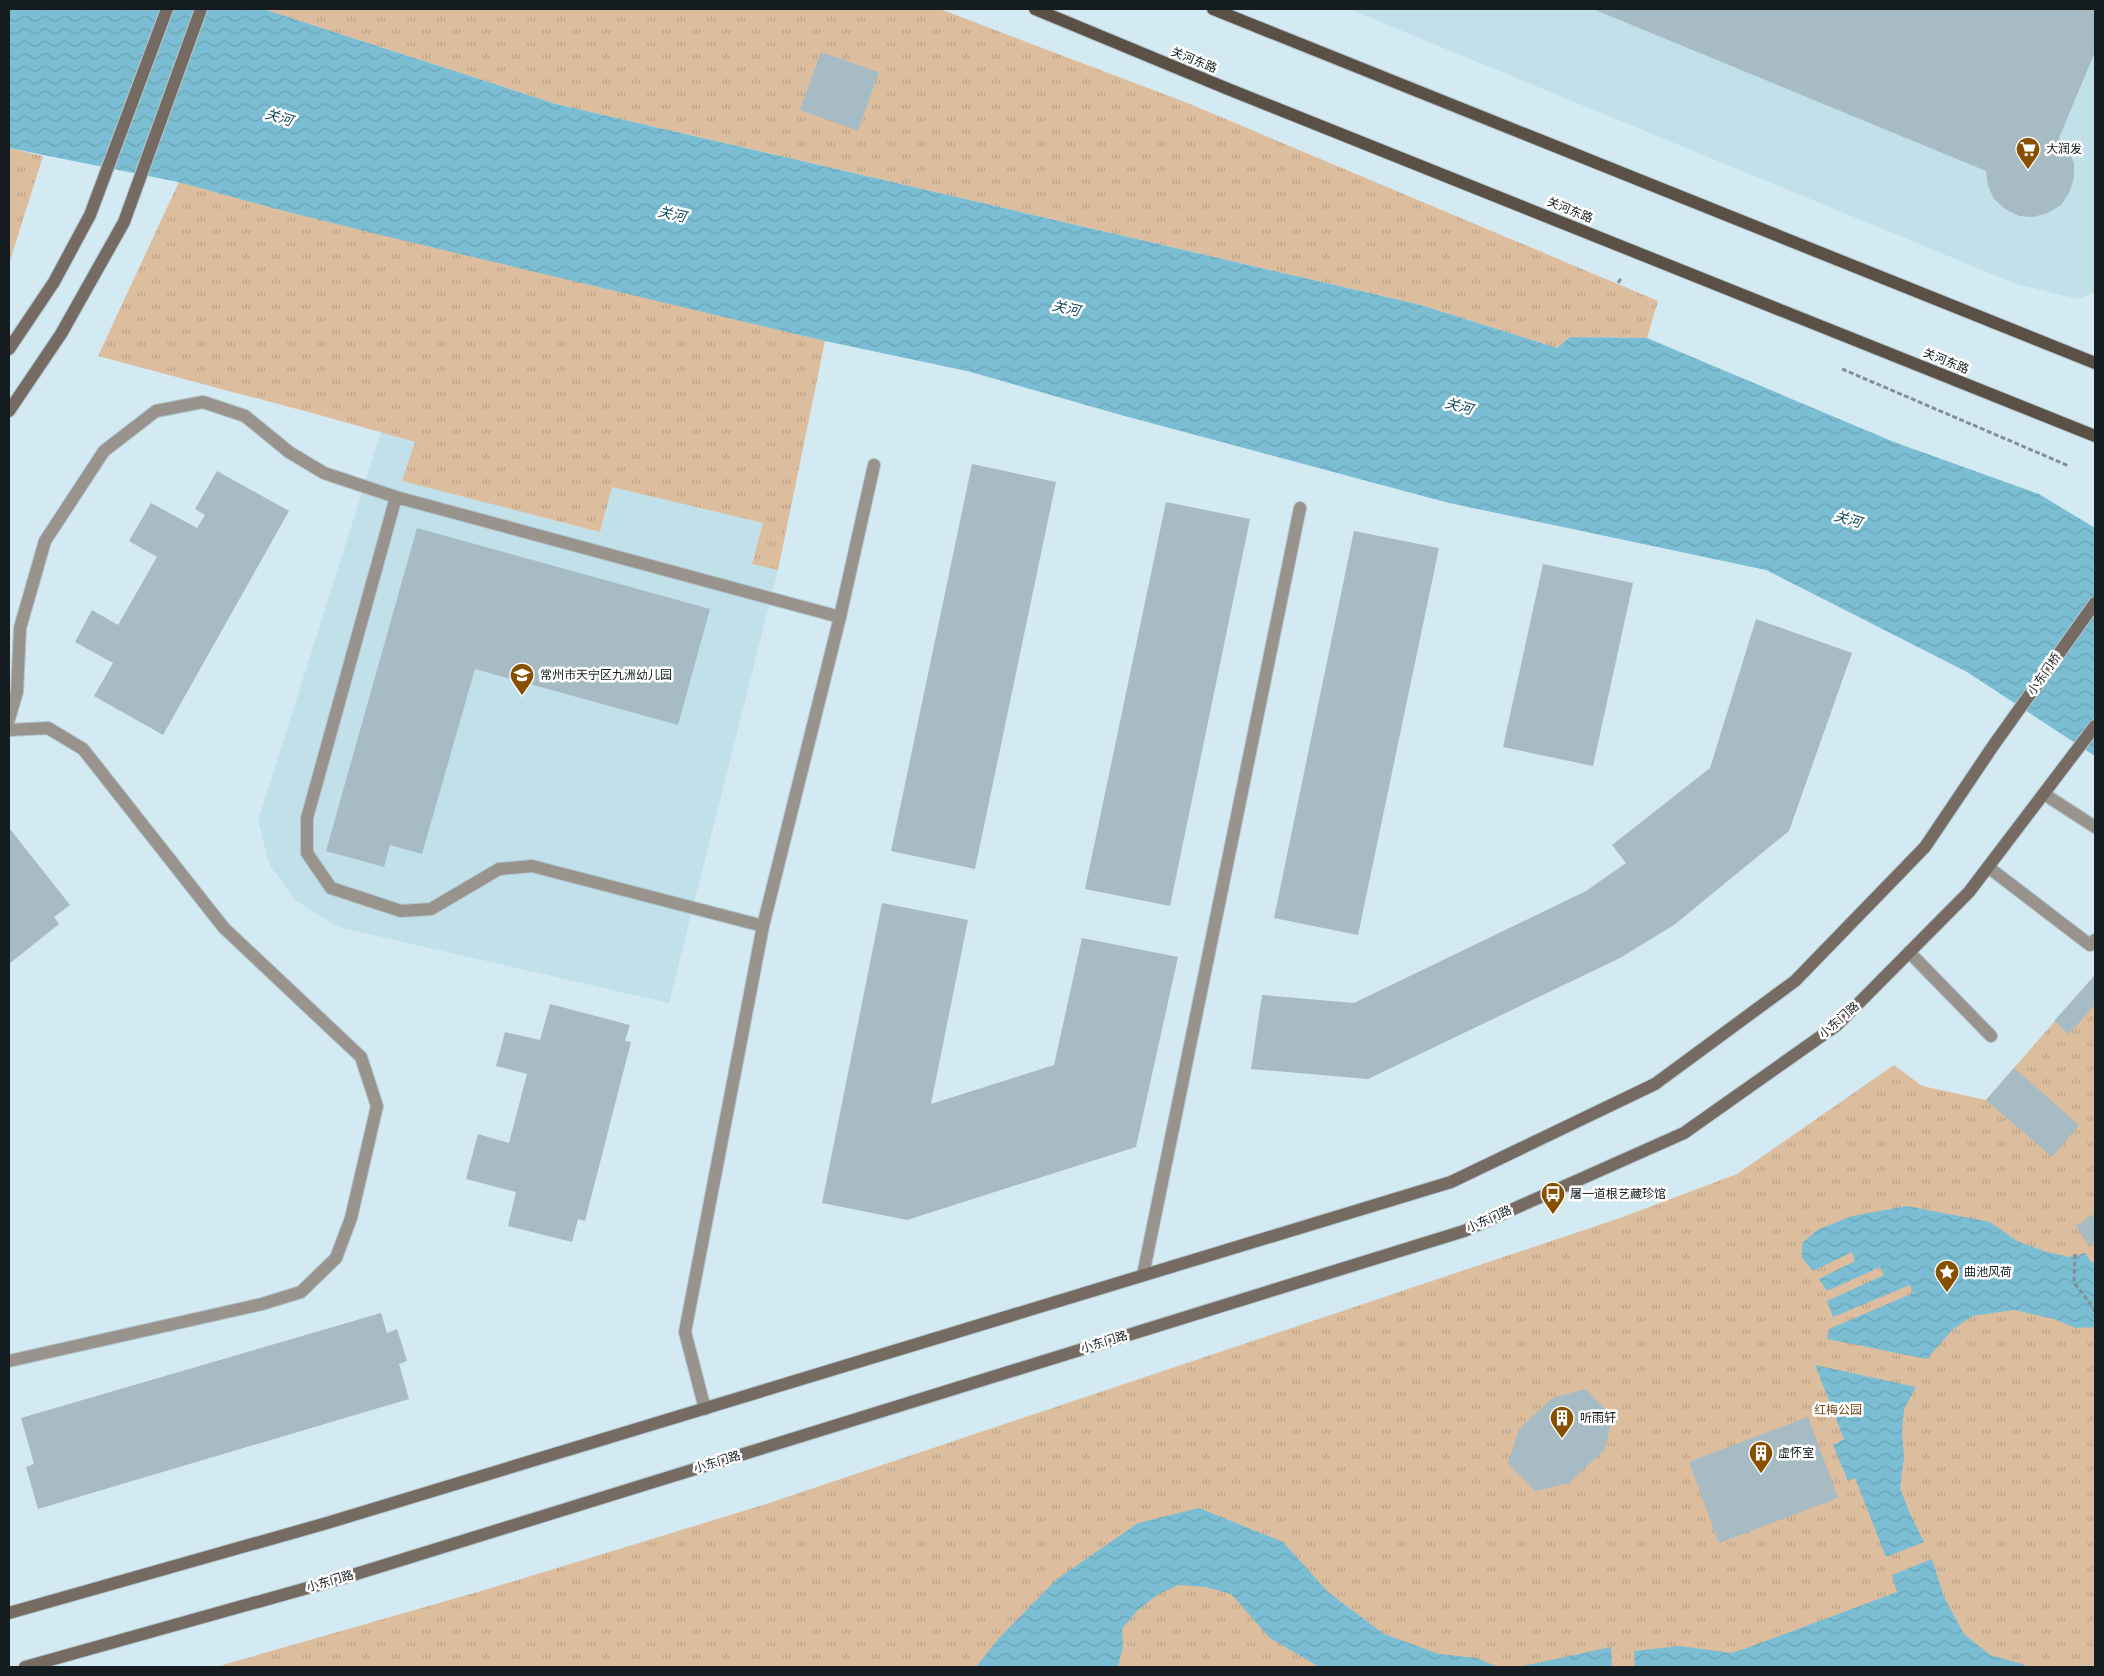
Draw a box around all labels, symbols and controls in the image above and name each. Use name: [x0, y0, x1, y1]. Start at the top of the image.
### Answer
street label: 关河东路: [1169, 44, 1219, 75]
water label: 关河: [263, 104, 298, 131]
supermarket icon: 大润发: [2015, 136, 2041, 170]
place label: 大润发: [2046, 141, 2082, 156]
street label: 关河东路: [1545, 194, 1595, 225]
water label: 关河: [656, 202, 691, 227]
water label: 关河: [1050, 296, 1085, 321]
street label: 关河东路: [1921, 345, 1971, 376]
water label: 关河: [1443, 393, 1478, 419]
water label: 关河: [1832, 506, 1867, 532]
street label: 小东门桥: [2024, 650, 2064, 698]
school or university icon: 常州市天宁区九洲幼儿园: [509, 662, 535, 696]
place label: 常州市天宁区九洲幼儿园: [540, 667, 672, 682]
street label: 小东门路: [1816, 998, 1862, 1041]
bus stop icon: 屠一道根艺藏珍馆: [1540, 1181, 1566, 1215]
place label: 屠一道根艺藏珍馆: [1570, 1186, 1666, 1201]
street label: 小东门路: [1464, 1202, 1514, 1235]
place icon: 曲池风荷: [1934, 1259, 1960, 1293]
place label: 曲池风荷: [1964, 1264, 2012, 1279]
street label: 小东门路: [1079, 1327, 1129, 1356]
park label: 红梅公园: [1814, 1402, 1862, 1417]
building icon: 听雨轩: [1549, 1405, 1575, 1439]
place label: 听雨轩: [1580, 1410, 1616, 1425]
building icon: 虚怀室: [1748, 1440, 1774, 1474]
place label: 虚怀室: [1778, 1445, 1814, 1460]
street label: 小东门路: [692, 1447, 742, 1476]
street label: 小东门路: [305, 1567, 355, 1594]

